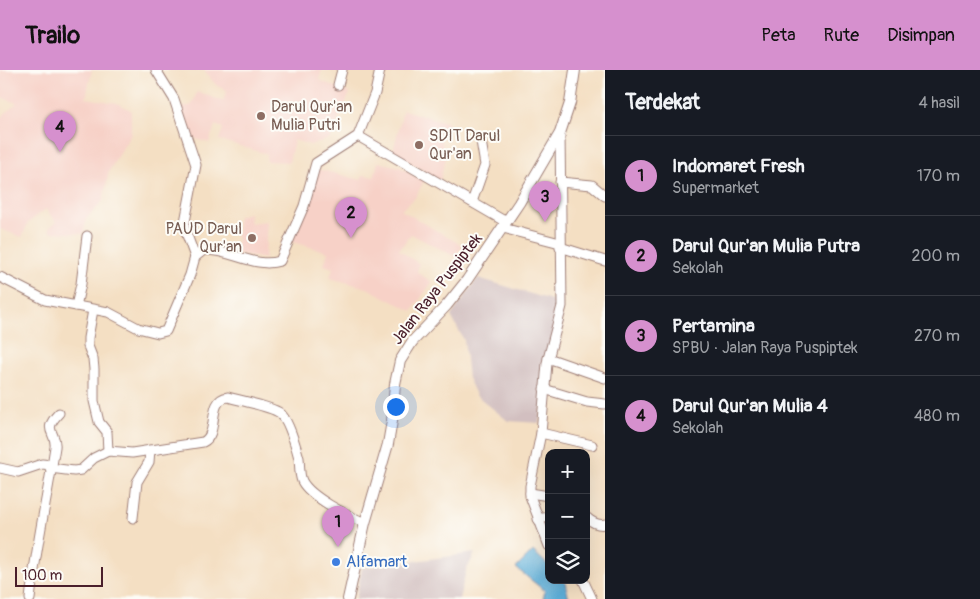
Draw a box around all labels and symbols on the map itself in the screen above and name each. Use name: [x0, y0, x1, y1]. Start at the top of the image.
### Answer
place label: Darul Qur'an Mulia Putri: [271, 97, 352, 135]
marker: Darul Qur'an Mulia Putri: [255, 110, 267, 122]
pin: 4: [44, 111, 76, 152]
place label: SDIT Darul Qur'an: [429, 126, 500, 164]
marker: SDIT Darul Qur'an: [413, 139, 425, 151]
pin: 3: [529, 181, 561, 222]
pin: 2: [335, 197, 367, 238]
place label: PAUD Darul Qur'an: [165, 219, 242, 257]
street label: Jalan Raya Puspiptek: [387, 229, 487, 349]
marker: PAUD Darul Qur'an: [246, 232, 258, 244]
your location: [383, 394, 409, 420]
pin: 1: [322, 506, 354, 547]
place label: Alfamart: [346, 552, 408, 572]
marker: Alfamart: [330, 556, 342, 568]
scale bar: [15, 564, 102, 587]

